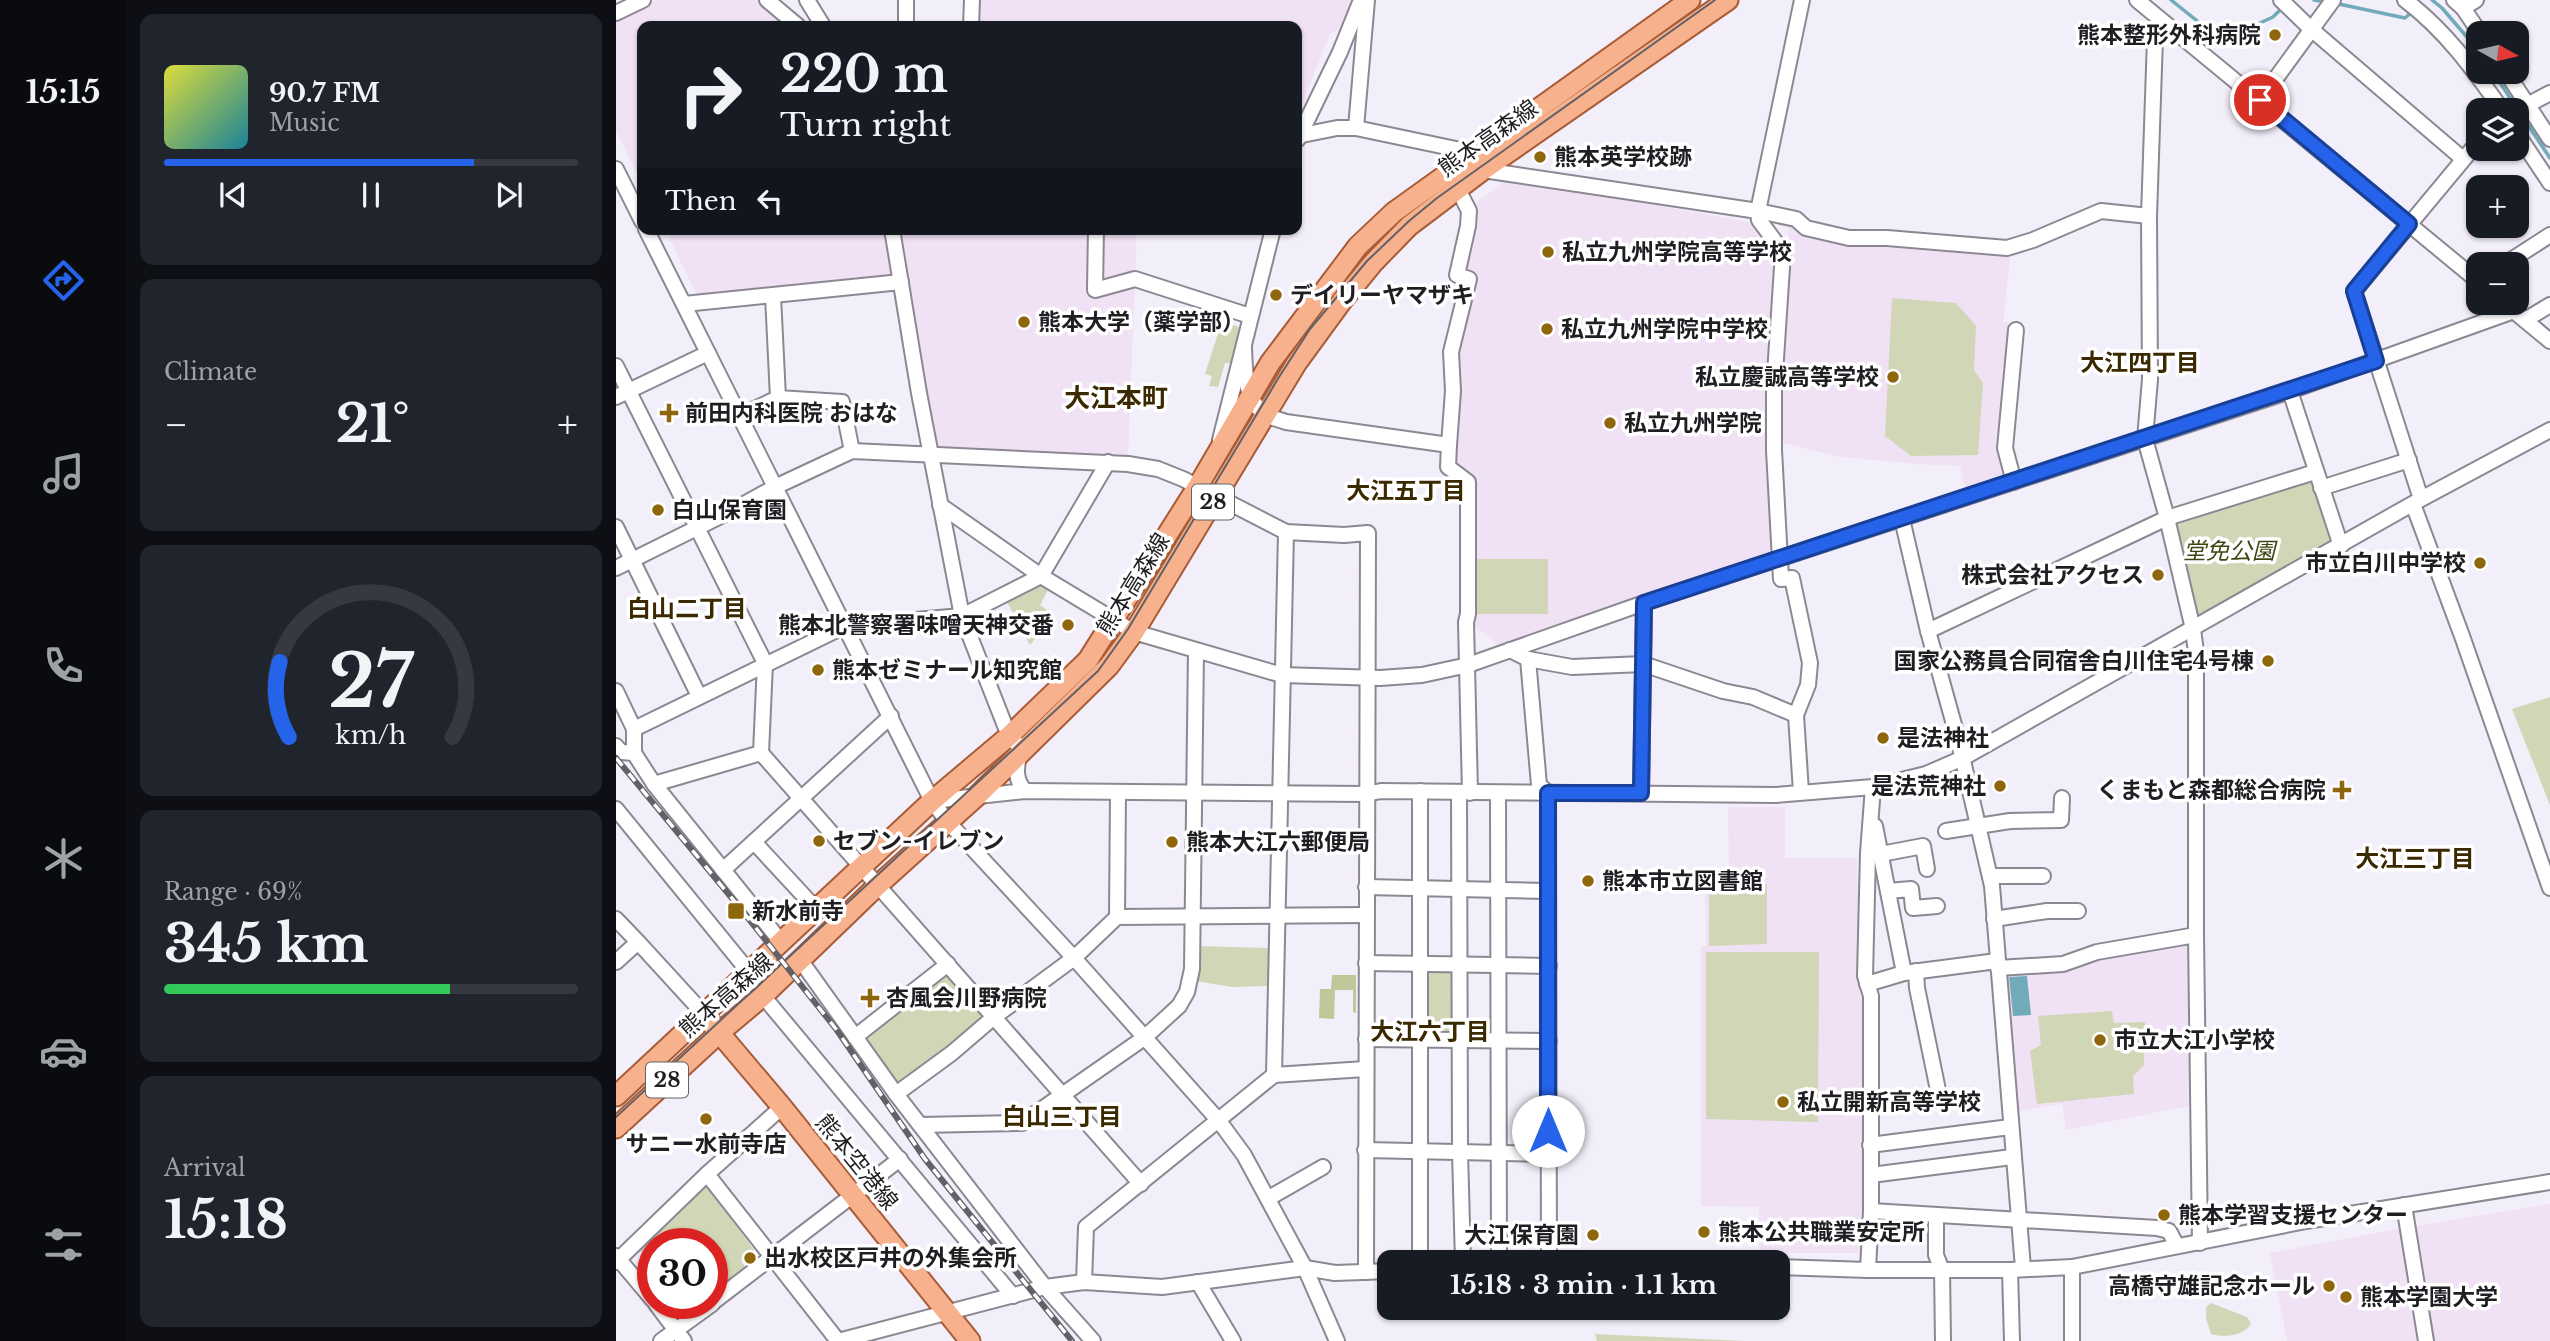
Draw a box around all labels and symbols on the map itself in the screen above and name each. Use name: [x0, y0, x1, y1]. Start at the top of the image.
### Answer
place label: 熊本整形外科病院: [2077, 21, 2261, 49]
north arrow: [2466, 21, 2529, 84]
marker: 熊本整形外科病院: [2267, 27, 2283, 43]
pin: [2230, 70, 2290, 130]
street label: 熊本高森線: [1433, 94, 1543, 182]
place label: 熊本英学校跡: [1554, 143, 1692, 171]
marker: 熊本英学校跡: [1532, 149, 1548, 165]
place label: 私立九州学院高等学校: [1562, 238, 1792, 266]
marker: 私立九州学院高等学校: [1540, 244, 1556, 260]
place label: デイリーヤマザキ: [1290, 281, 1474, 309]
marker: デイリーヤマザキ: [1268, 287, 1284, 303]
place label: 熊本大学（薬学部）: [1038, 308, 1245, 336]
marker: 熊本大学（薬学部）: [1016, 314, 1032, 330]
place label: 私立九州学院中学校: [1561, 315, 1768, 343]
marker: 私立九州学院中学校: [1539, 321, 1555, 337]
district label: 大江四丁目: [2080, 348, 2200, 377]
place label: 私立慶誠高等学校: [1695, 363, 1879, 391]
marker: 私立慶誠高等学校: [1885, 369, 1901, 385]
district label: 大江本町: [1064, 382, 1168, 414]
place label: 前田内科医院 おはな: [685, 399, 898, 427]
marker: 前田内科医院 おはな: [659, 403, 679, 423]
place label: 私立九州学院: [1624, 409, 1762, 437]
marker: 私立九州学院: [1602, 415, 1618, 431]
district label: 大江五丁目: [1346, 476, 1466, 505]
road number: 28: [1192, 484, 1234, 520]
place label: 白山保育園: [672, 496, 787, 524]
marker: 白山保育園: [650, 502, 666, 518]
street label: 熊本高森線: [1091, 528, 1175, 640]
park label: 堂免公園: [2183, 537, 2278, 565]
place label: 市立白川中学校: [2305, 549, 2466, 577]
marker: 市立白川中学校: [2472, 555, 2488, 571]
place label: 株式会社アクセス: [1961, 561, 2144, 589]
marker: 株式会社アクセス: [2150, 567, 2166, 583]
district label: 白山二丁目: [627, 594, 747, 623]
place label: 熊本北警察署味噌天神交番: [778, 611, 1054, 639]
marker: 熊本北警察署味噌天神交番: [1060, 617, 1076, 633]
place label: 国家公務員合同宿舎白川住宅4号棟: [1894, 647, 2254, 675]
marker: 国家公務員合同宿舎白川住宅4号棟: [2260, 653, 2276, 669]
place label: 熊本ゼミナール知究館: [832, 656, 1062, 684]
marker: 熊本ゼミナール知究館: [810, 662, 826, 678]
place label: 是法神社: [1897, 724, 1989, 752]
marker: 是法神社: [1875, 730, 1891, 746]
place label: 是法荒神社: [1871, 772, 1986, 800]
place label: くまもと森都総合病院: [2096, 776, 2326, 804]
marker: 是法荒神社: [1992, 778, 2008, 794]
marker: くまもと森都総合病院: [2332, 780, 2352, 800]
place label: セブン-イレブン: [833, 827, 1005, 855]
place label: 熊本大江六郵便局: [1186, 828, 1370, 856]
marker: セブン-イレブン: [811, 833, 827, 849]
marker: 熊本大江六郵便局: [1164, 834, 1180, 850]
district label: 大江三丁目: [2355, 844, 2475, 873]
place label: 熊本市立図書館: [1602, 867, 1763, 895]
marker: 熊本市立図書館: [1580, 873, 1596, 889]
place label: 新水前寺: [752, 897, 844, 925]
marker: 新水前寺: [726, 901, 746, 921]
street label: 熊本高森線: [673, 947, 779, 1043]
place label: 杏風会川野病院: [886, 984, 1047, 1012]
marker: 杏風会川野病院: [860, 988, 880, 1008]
district label: 大江六丁目: [1370, 1017, 1490, 1046]
place label: 市立大江小学校: [2114, 1026, 2275, 1054]
marker: 市立大江小学校: [2092, 1032, 2108, 1048]
road number: 28: [646, 1062, 688, 1098]
place label: 私立開新高等学校: [1797, 1088, 1981, 1116]
position arrow: [1511, 1094, 1585, 1168]
marker: 私立開新高等学校: [1775, 1094, 1791, 1110]
district label: 白山三丁目: [1002, 1102, 1122, 1131]
street label: 熊本空港線: [810, 1109, 904, 1215]
marker: サニー水前寺店: [698, 1111, 714, 1127]
place label: サニー水前寺店: [626, 1130, 787, 1158]
place label: 熊本学習支援センター: [2178, 1201, 2408, 1229]
marker: 熊本学習支援センター: [2156, 1207, 2172, 1223]
place label: 熊本公共職業安定所: [1718, 1218, 1925, 1246]
place label: 大江保育園: [1464, 1221, 1579, 1249]
marker: 熊本公共職業安定所: [1696, 1224, 1712, 1240]
marker: 大江保育園: [1585, 1227, 1601, 1243]
speed limit sign: 30: [637, 1228, 728, 1319]
place label: 出水校区戸井の外集会所: [764, 1244, 1017, 1272]
marker: 出水校区戸井の外集会所: [742, 1250, 758, 1266]
place label: 高橋守雄記念ホール: [2108, 1272, 2315, 1300]
marker: 高橋守雄記念ホール: [2321, 1278, 2337, 1294]
place label: 熊本学園大学: [2360, 1283, 2498, 1311]
marker: 熊本学園大学: [2338, 1289, 2354, 1305]

